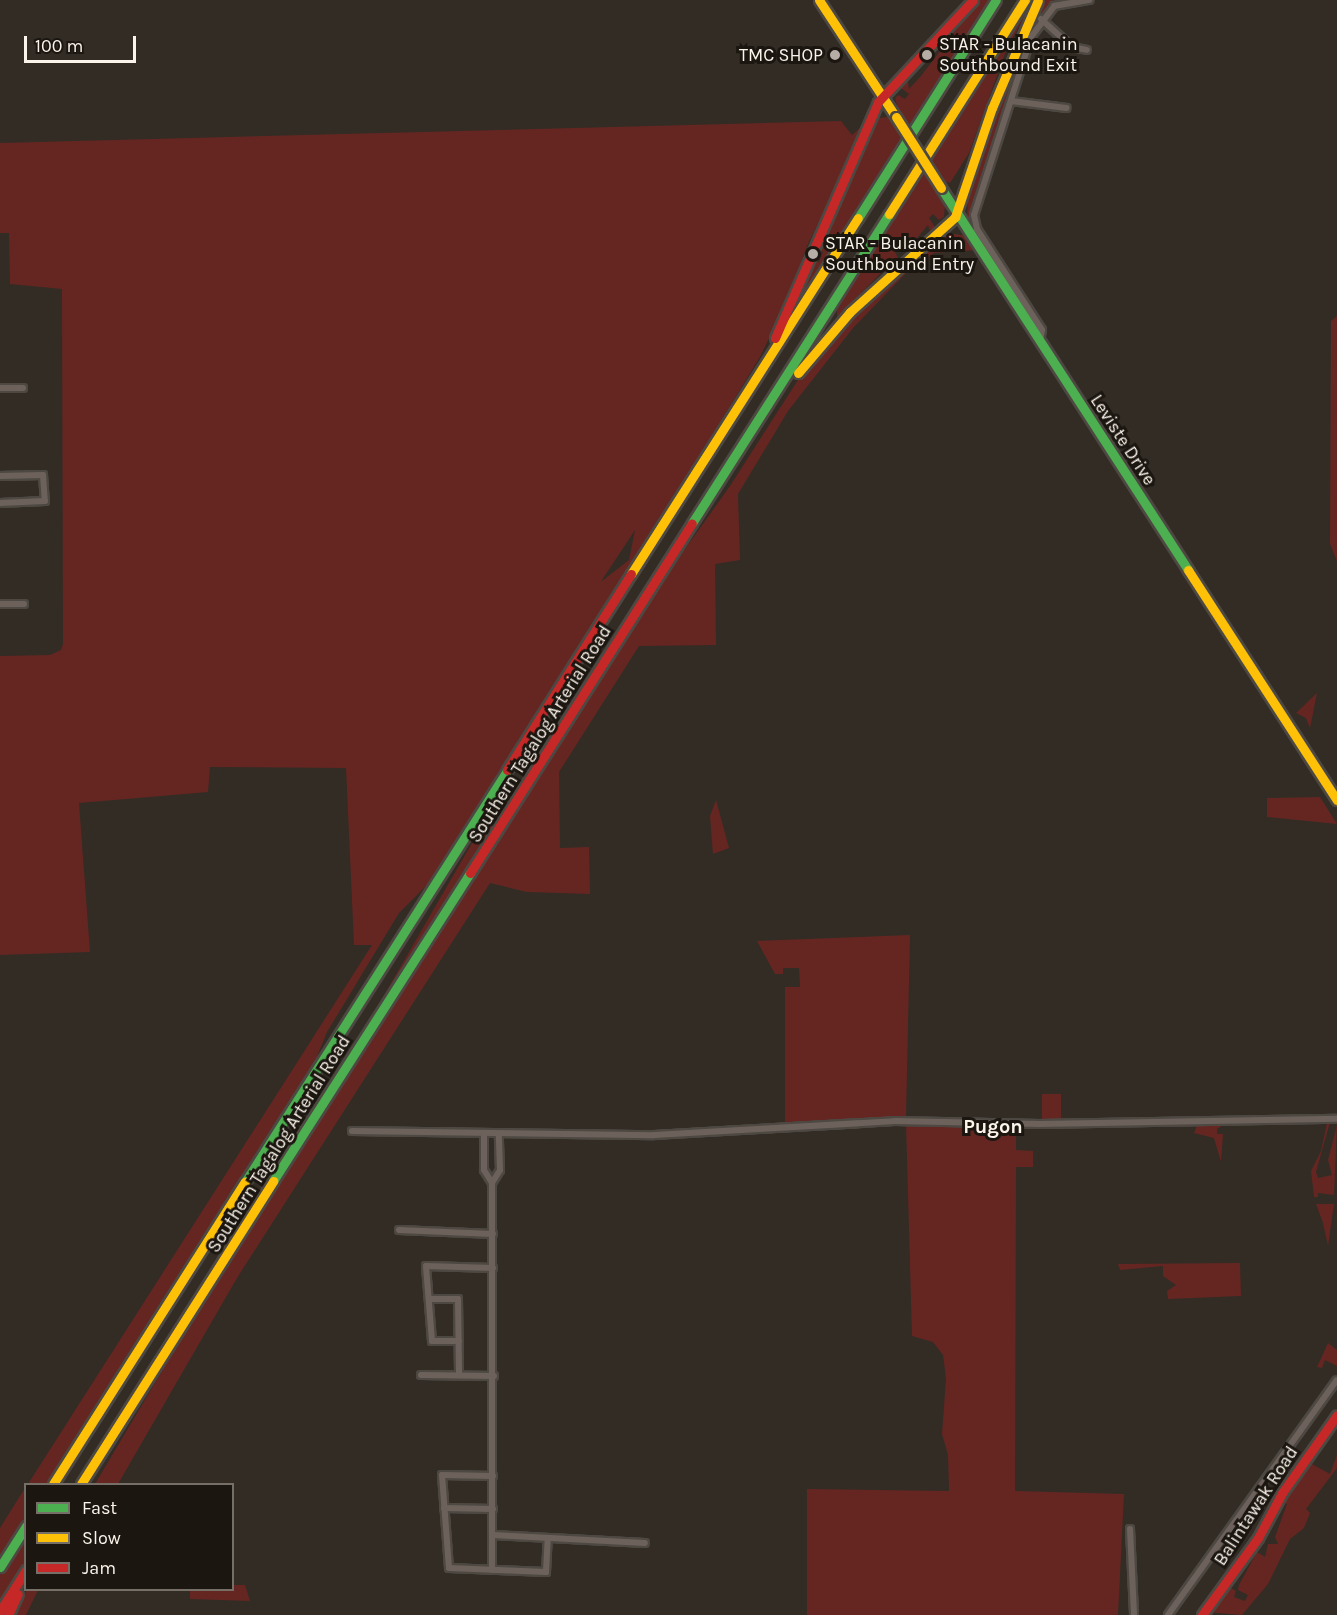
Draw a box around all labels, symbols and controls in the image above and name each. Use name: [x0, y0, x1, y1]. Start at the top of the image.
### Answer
scale bar: [27, 24, 140, 62]
place label: STAR - Bulacanin Southbound Exit: [939, 34, 1078, 76]
text: 100 m: [35, 35, 83, 57]
place label: TMC SHOP: [739, 44, 823, 66]
marker: TMC SHOP: [828, 48, 842, 62]
marker: STAR - Bulacanin Southbound Exit: [920, 48, 934, 62]
place label: STAR - Bulacanin Southbound Entry: [825, 233, 974, 276]
marker: STAR - Bulacanin Southbound Entry: [806, 247, 820, 261]
street label: Leviste Drive: [1086, 391, 1160, 489]
street label: Southern Tagalog Arterial Road: [464, 621, 616, 847]
street label: Southern Tagalog Arterial Road: [203, 1031, 355, 1257]
district label: Pugon: [963, 1114, 1023, 1138]
street label: Balintawak Road: [1209, 1442, 1303, 1570]
legend: [24, 1483, 234, 1591]
text: Fast: [82, 1497, 117, 1519]
text: Slow: [82, 1527, 121, 1549]
text: Jam: [82, 1557, 116, 1579]

